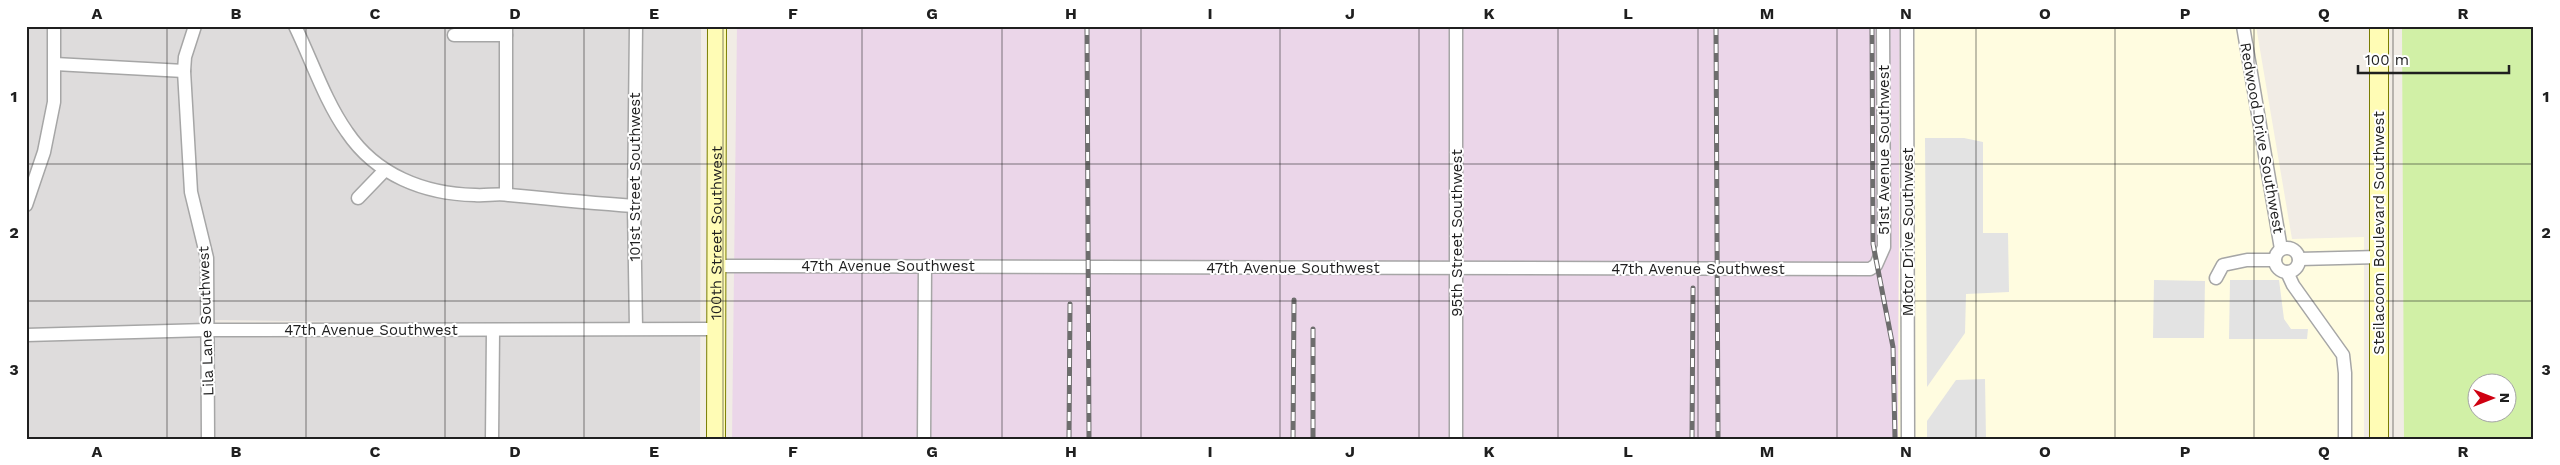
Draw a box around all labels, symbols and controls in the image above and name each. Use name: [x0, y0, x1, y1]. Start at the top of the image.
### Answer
text: A: [92, 4, 103, 23]
text: B: [231, 4, 242, 23]
text: C: [370, 4, 381, 23]
text: D: [509, 4, 521, 23]
text: E: [649, 4, 659, 23]
text: F: [788, 4, 798, 23]
text: G: [926, 4, 938, 23]
text: H: [1065, 4, 1077, 23]
text: I: [1207, 4, 1213, 23]
text: J: [1345, 4, 1355, 23]
text: K: [1483, 4, 1495, 23]
text: L: [1623, 4, 1633, 23]
text: M: [1760, 4, 1774, 23]
text: N: [1900, 4, 1912, 23]
text: O: [2039, 4, 2051, 23]
text: P: [2180, 4, 2191, 23]
text: Q: [2318, 4, 2330, 23]
text: R: [2457, 4, 2469, 23]
street label: Redwood Drive Southwest: [2236, 41, 2288, 236]
scale bar: [2358, 42, 2509, 74]
text: 100 m: [2365, 51, 2409, 69]
street label: 51st Avenue Southwest: [1875, 64, 1893, 235]
text: 1: [11, 87, 17, 106]
text: 1: [2543, 87, 2549, 106]
street label: 101st Street Southwest: [626, 92, 644, 262]
street label: Steilacoom Boulevard Southwest: [2370, 111, 2388, 355]
street label: 100th Street Southwest: [707, 145, 726, 320]
street label: Motor Drive Southwest: [1899, 147, 1917, 316]
street label: 95th Street Southwest: [1448, 149, 1466, 317]
text: 2: [9, 223, 19, 242]
text: 2: [2541, 223, 2551, 242]
street label: Lila Lane Southwest: [194, 245, 218, 396]
street label: 47th Avenue Southwest: [801, 257, 975, 275]
street label: 47th Avenue Southwest: [1206, 259, 1380, 277]
street label: 47th Avenue Southwest: [1611, 260, 1785, 278]
street label: 47th Avenue Southwest: [284, 321, 458, 339]
text: 3: [9, 360, 19, 379]
text: 3: [2541, 360, 2551, 379]
north arrow: [2468, 372, 2518, 422]
text: N: [2497, 393, 2513, 403]
text: A: [92, 442, 103, 461]
text: B: [231, 442, 242, 461]
text: C: [370, 442, 381, 461]
text: D: [509, 442, 521, 461]
text: E: [649, 442, 659, 461]
text: F: [788, 442, 798, 461]
text: G: [926, 442, 938, 461]
text: H: [1065, 442, 1077, 461]
text: I: [1207, 442, 1213, 461]
text: J: [1345, 442, 1355, 461]
text: K: [1483, 442, 1495, 461]
text: L: [1623, 442, 1633, 461]
text: M: [1760, 442, 1774, 461]
text: N: [1900, 442, 1912, 461]
text: O: [2039, 442, 2051, 461]
text: P: [2180, 442, 2191, 461]
text: Q: [2318, 442, 2330, 461]
text: R: [2457, 442, 2469, 461]

